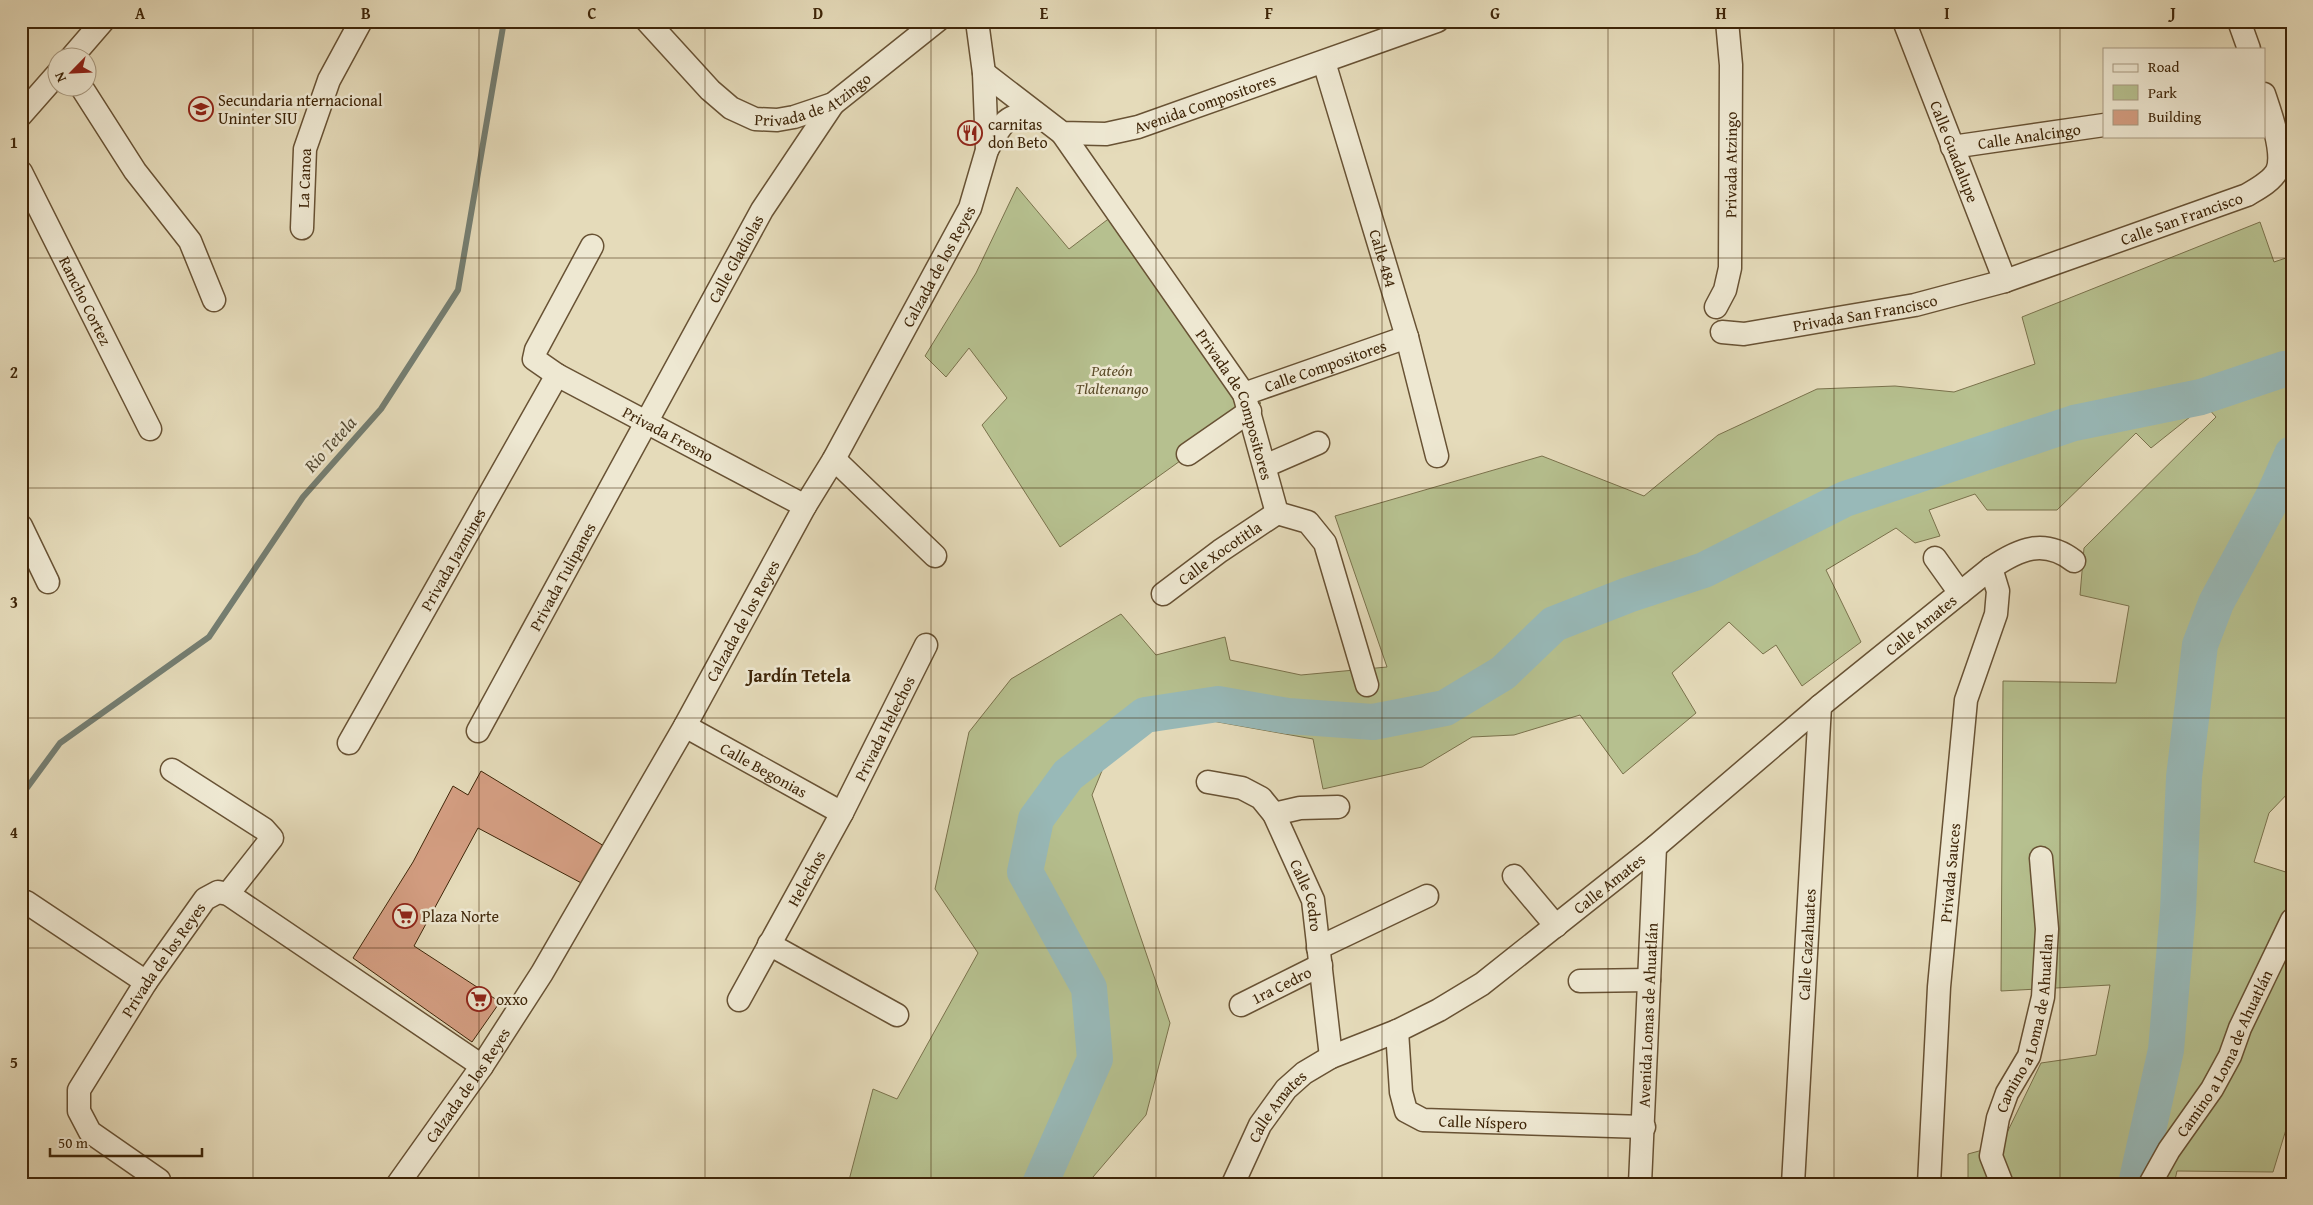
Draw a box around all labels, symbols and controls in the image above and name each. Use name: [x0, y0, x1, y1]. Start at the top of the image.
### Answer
text: A: [135, 1, 146, 25]
text: B: [361, 1, 371, 25]
text: C: [587, 1, 597, 25]
text: D: [813, 1, 823, 25]
text: E: [1040, 1, 1049, 25]
text: F: [1265, 1, 1273, 25]
text: G: [1490, 1, 1500, 25]
text: H: [1715, 1, 1727, 25]
text: I: [1944, 1, 1950, 25]
text: J: [2167, 1, 2176, 25]
north arrow: [48, 48, 98, 98]
legend: [2103, 48, 2266, 138]
text: Road: [2148, 56, 2179, 77]
street label: Privada de Atzingo: [754, 66, 876, 132]
street label: Avenida Compositores: [1131, 67, 1279, 140]
text: N: [49, 68, 71, 86]
text: Park: [2148, 82, 2177, 103]
place label: Secundaria nternacional Uninter SIU: [218, 88, 383, 130]
school or university icon: Secundaria nternacional Uninter SIU: [188, 96, 214, 122]
street label: Calle Guadalupe: [1924, 97, 1985, 206]
text: Building: [2148, 106, 2202, 127]
street label: Privada Atzingo: [1718, 111, 1743, 218]
place label: carnitas don Beto: [988, 112, 1048, 154]
street label: Calle Analcingo: [1976, 117, 2082, 155]
restaurant icon: carnitas don Beto: [957, 120, 983, 146]
text: 1: [10, 130, 18, 154]
street label: La Canoa: [291, 147, 317, 208]
street label: Calle San Francisco: [2117, 185, 2246, 251]
street label: Calzada de los Reyes: [896, 201, 981, 331]
street label: Calle Gladiolas: [702, 210, 769, 307]
street label: Calle 484: [1363, 226, 1403, 290]
street label: Rancho Cortez: [53, 252, 118, 349]
street label: Privada San Francisco: [1791, 288, 1940, 338]
street label: Privada de Compositores: [1190, 324, 1279, 483]
street label: Calle Compositores: [1261, 333, 1390, 398]
park label: Pateón Tlaltenango: [1076, 358, 1149, 400]
text: 2: [10, 360, 18, 384]
street label: Privada Fresno: [618, 400, 718, 468]
water label: Rio Tetela: [297, 409, 363, 479]
street label: Privada Jazmines: [414, 504, 491, 615]
street label: Calle Xocotitla: [1173, 514, 1266, 591]
street label: Privada Tulipanes: [523, 518, 602, 635]
street label: Calzada de los Reyes: [700, 555, 785, 686]
street label: Calle Amates: [1880, 588, 1962, 661]
text: 3: [10, 590, 18, 614]
district label: Jardín Tetela: [744, 662, 851, 689]
street label: Privada Helechos: [848, 672, 921, 785]
street label: Calle Begonias: [716, 736, 812, 803]
text: 4: [10, 820, 18, 844]
street label: Privada Sauces: [1933, 822, 1966, 923]
street label: Helechos: [781, 846, 831, 911]
street label: Calle Amates: [1568, 847, 1650, 920]
street label: Calle Cedro: [1284, 855, 1329, 933]
street label: Calle Cazahuates: [1791, 888, 1822, 1001]
street label: Privada de los Reyes: [115, 897, 211, 1022]
supermarket icon: Plaza Norte: [392, 903, 418, 929]
place label: Plaza Norte: [422, 904, 499, 928]
street label: Avenida Lomas de Ahuatlán: [1631, 922, 1664, 1108]
street label: Camino a Loma de Ahuatlan: [1989, 933, 2059, 1116]
street label: 1ra Cedro: [1247, 960, 1315, 1010]
street label: Camino a Loma de Ahuatlán: [2170, 965, 2278, 1142]
supermarket icon: oxxo: [466, 986, 492, 1012]
place label: oxxo: [496, 987, 528, 1011]
street label: Calzada de los Reyes: [419, 1023, 516, 1148]
text: 5: [10, 1050, 18, 1074]
street label: Calle Amates: [1242, 1064, 1312, 1146]
street label: Calle Níspero: [1438, 1109, 1527, 1135]
scale bar: [50, 1125, 202, 1157]
text: 50 m: [58, 1132, 89, 1153]

